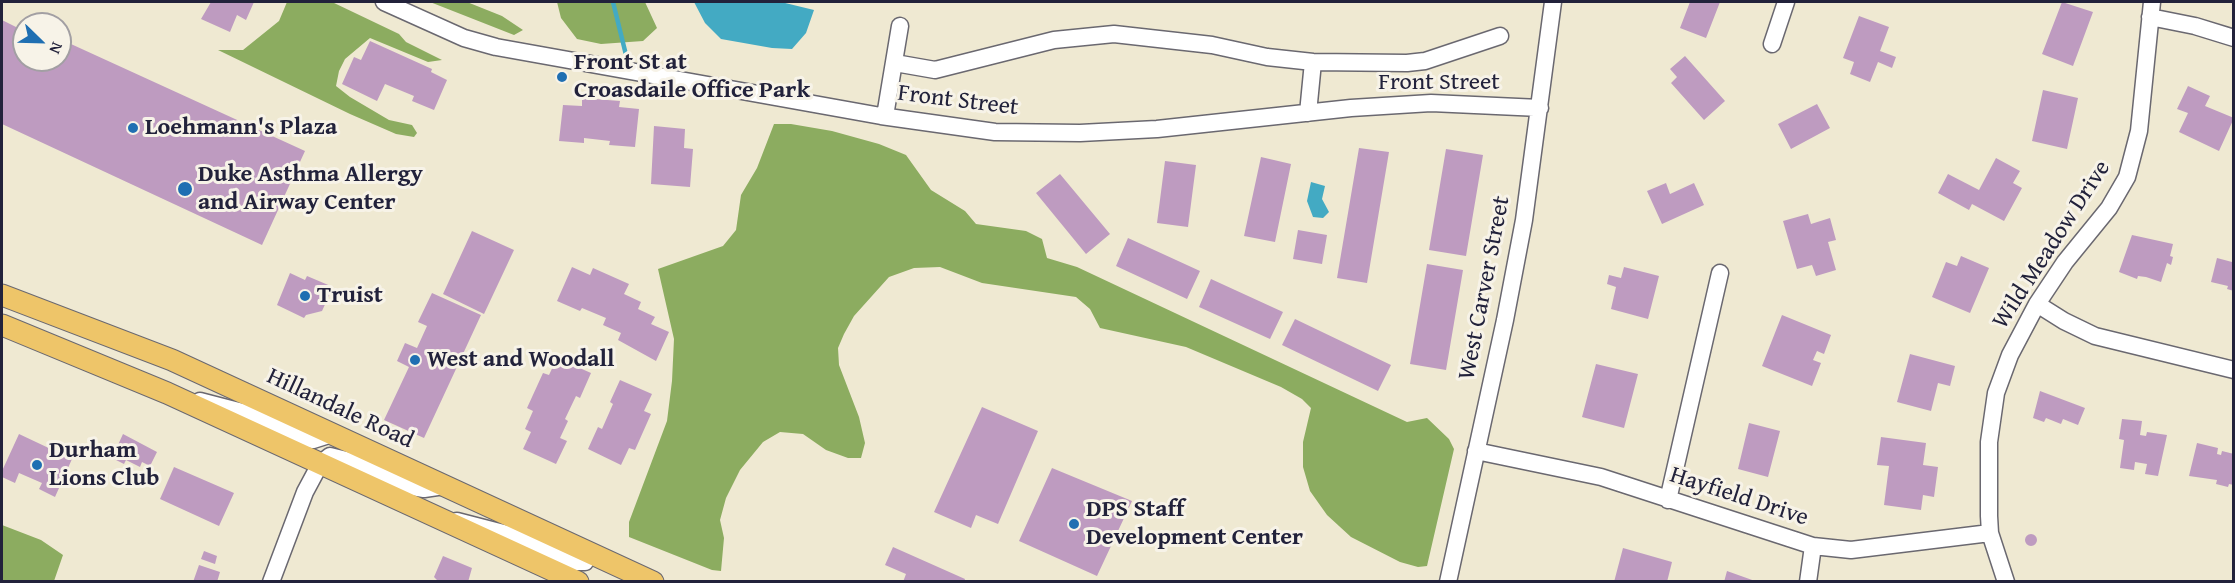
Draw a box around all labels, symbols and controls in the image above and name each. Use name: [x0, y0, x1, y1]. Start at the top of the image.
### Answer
north arrow: [12, 12, 72, 72]
text: N: [44, 39, 70, 58]
place label: Front St at Croasdaile Office Park: [574, 49, 810, 105]
street label: Front Street: [1378, 69, 1500, 97]
marker: Front St at Croasdaile Office Park: [555, 70, 569, 84]
street label: Front Street: [896, 79, 1020, 123]
place label: Loehmann's Plaza: [145, 114, 337, 142]
marker: Loehmann's Plaza: [126, 121, 140, 135]
street label: Wild Meadow Drive: [1987, 155, 2117, 335]
place label: Duke Asthma Allergy and Airway Center: [198, 161, 423, 217]
marker: Duke Asthma Allergy and Airway Center: [176, 180, 194, 198]
street label: West Carver Street: [1453, 194, 1517, 382]
place label: Truist: [317, 282, 383, 310]
marker: Truist: [298, 289, 312, 303]
place label: West and Woodall: [427, 346, 614, 374]
marker: West and Woodall: [408, 353, 422, 367]
street label: Hillandale Road: [262, 362, 418, 456]
place label: Durham Lions Club: [49, 437, 159, 493]
marker: Durham Lions Club: [30, 458, 44, 472]
street label: Hayfield Drive: [1666, 461, 1812, 533]
place label: DPS Staff Development Center: [1086, 496, 1303, 552]
marker: DPS Staff Development Center: [1067, 517, 1081, 531]

